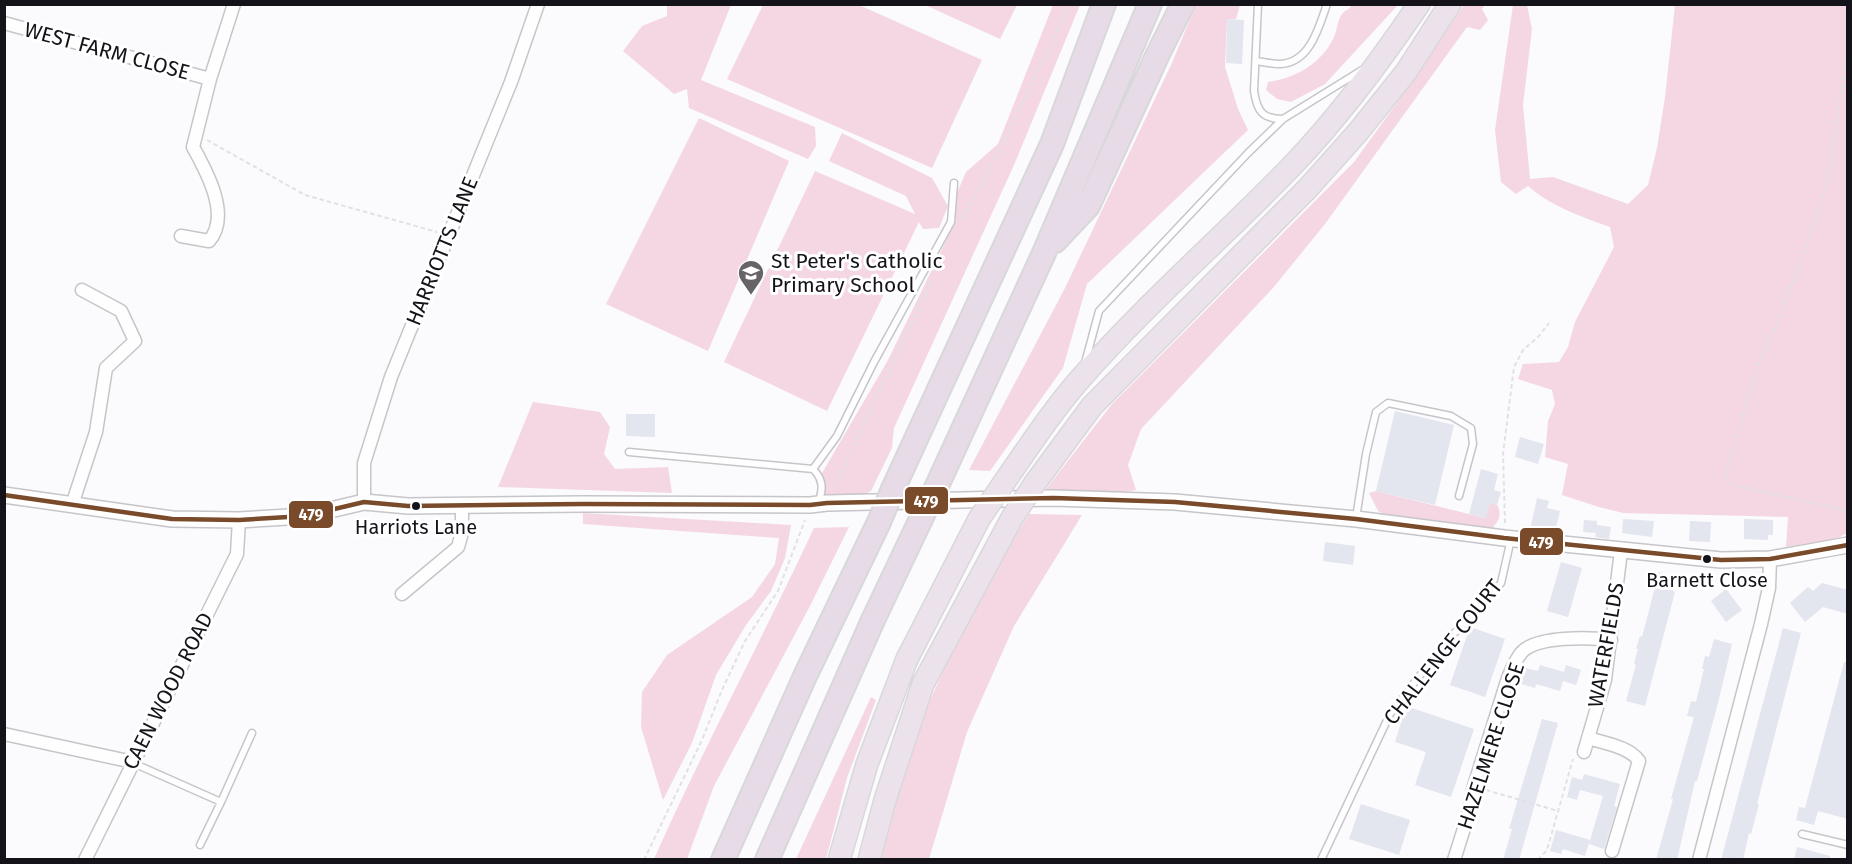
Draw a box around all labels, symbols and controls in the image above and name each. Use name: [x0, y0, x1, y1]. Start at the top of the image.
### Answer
street label: WEST FARM CLOSE: [21, 16, 193, 86]
street label: HARRIOTTS LANE: [400, 173, 484, 329]
place label: St Peter's Catholic Primary School: [771, 248, 943, 298]
school or university icon: St Peter's Catholic Primary School: [736, 258, 766, 296]
line badge: 479: [904, 486, 949, 515]
text: 479: [914, 492, 938, 511]
line badge: 479: [288, 500, 334, 529]
marker: Harriots Lane: [410, 500, 422, 512]
text: 479: [299, 505, 323, 524]
place label: Harriots Lane: [355, 515, 477, 539]
line badge: 479: [1519, 527, 1564, 556]
text: 479: [1529, 533, 1553, 552]
marker: Barnett Close: [1701, 553, 1713, 565]
place label: Barnett Close: [1646, 568, 1768, 592]
street label: CHALLENGE COURT: [1378, 574, 1508, 730]
street label: WATERFIELDS: [1582, 581, 1630, 709]
street label: CAEN WOOD ROAD: [117, 608, 219, 774]
street label: HAZELMERE CLOSE: [1452, 659, 1530, 833]

